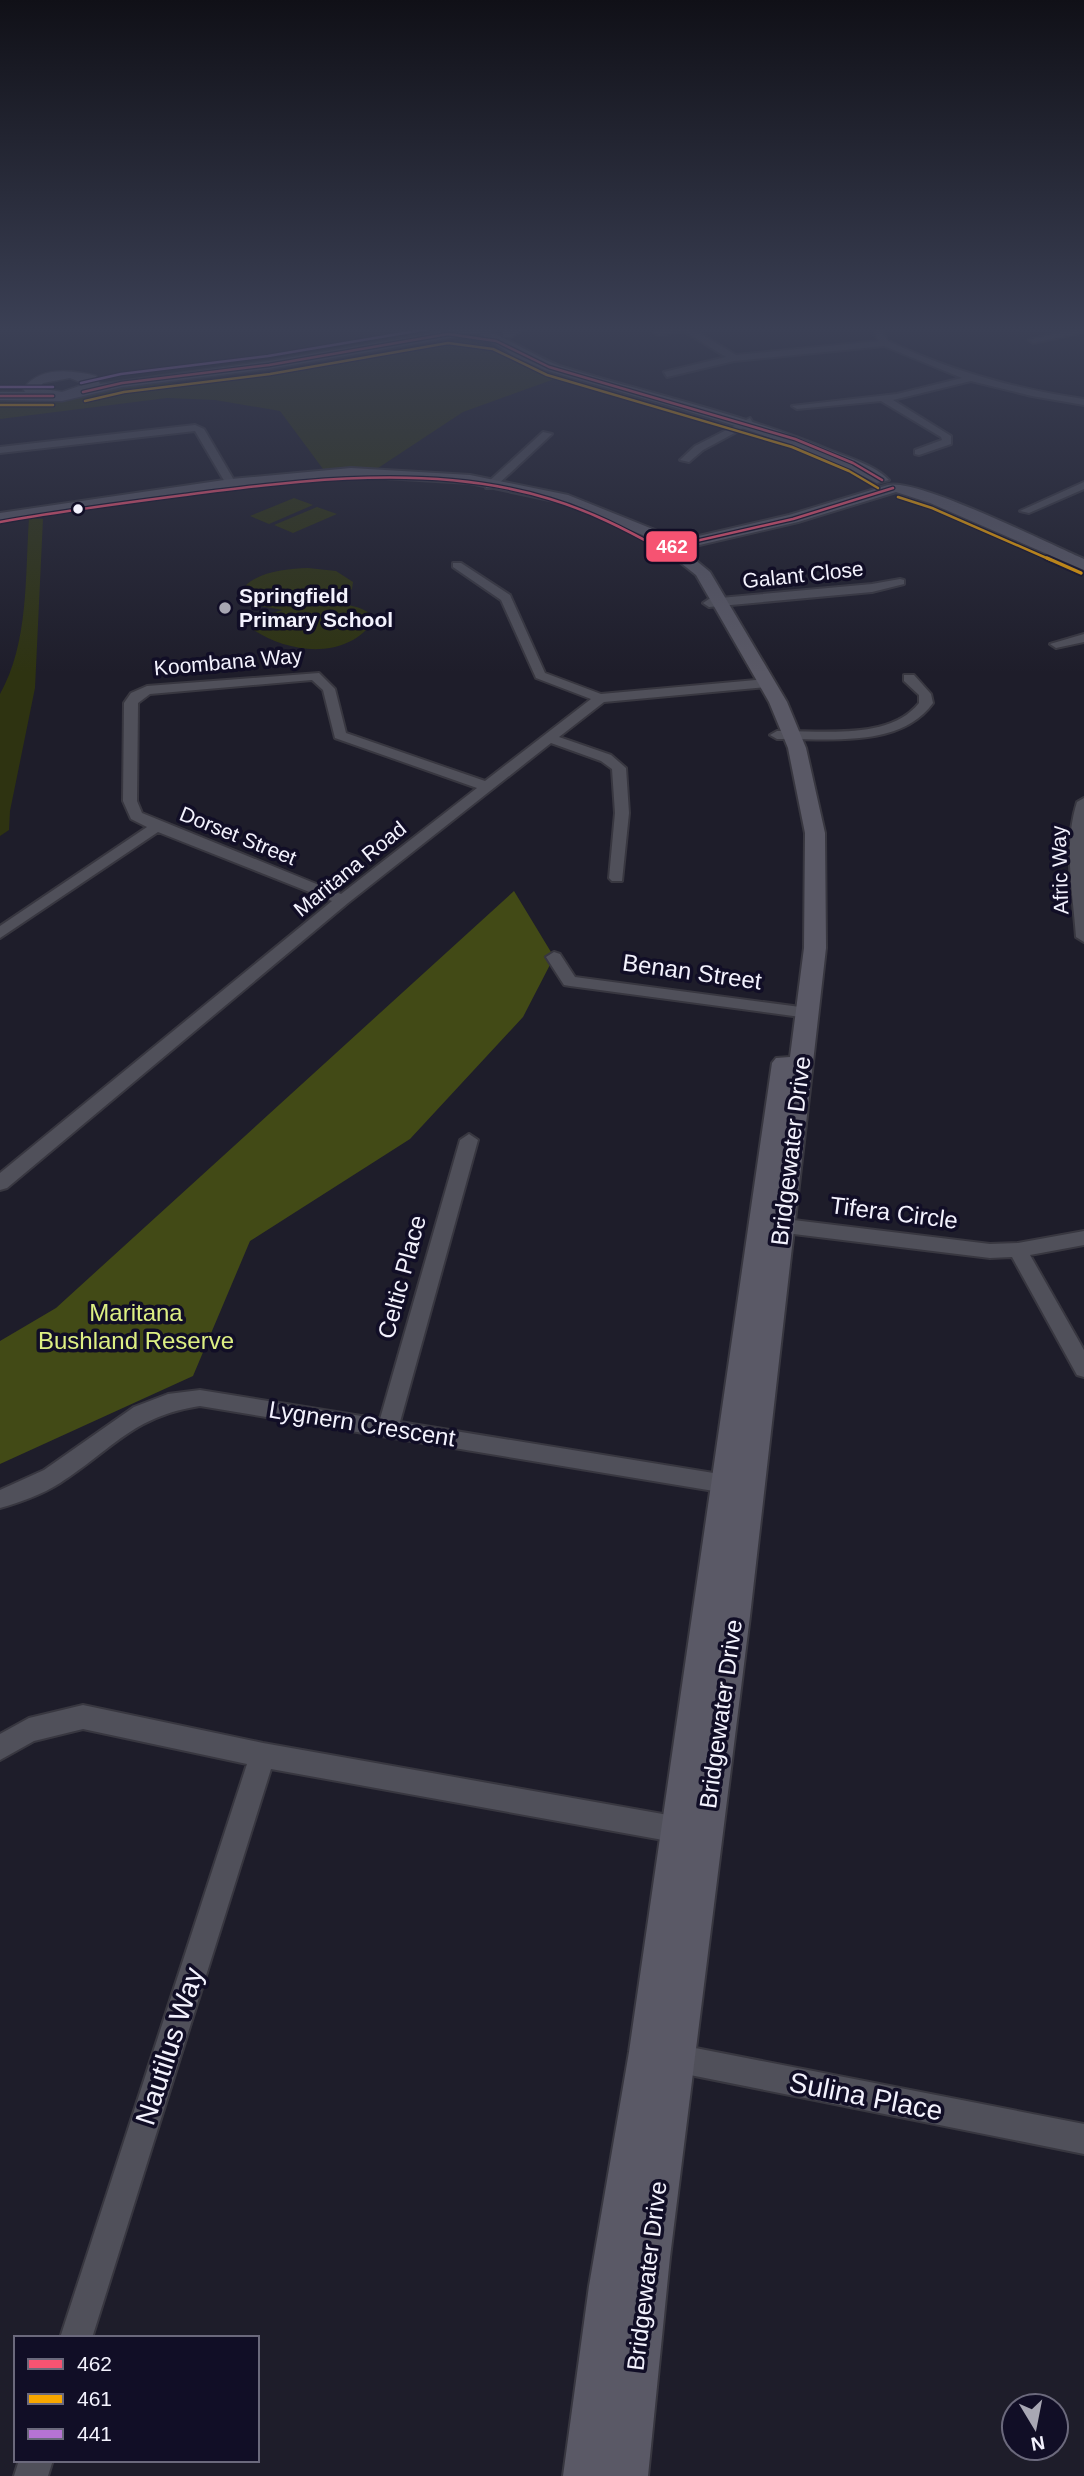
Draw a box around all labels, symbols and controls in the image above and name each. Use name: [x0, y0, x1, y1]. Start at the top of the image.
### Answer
unlabelled marker: [71, 502, 85, 516]
line badge: 462: [645, 530, 698, 563]
text: 462: [656, 536, 688, 557]
street label: Galant Close: [741, 557, 865, 592]
place label: Springfield Primary School: [239, 584, 393, 631]
marker: Springfield Primary School: [217, 600, 233, 616]
street label: Koombana Way: [153, 644, 303, 679]
street label: Dorset Street: [177, 802, 300, 869]
street label: Maritana Road: [289, 816, 410, 921]
street label: Afric Way: [1046, 825, 1073, 915]
street label: Benan Street: [621, 948, 764, 995]
street label: Bridgewater Drive: [765, 1055, 816, 1247]
street label: Tifera Circle: [829, 1191, 959, 1234]
street label: Celtic Place: [372, 1212, 431, 1342]
park label: Maritana Bushland Reserve: [38, 1299, 234, 1354]
street label: Lygnern Crescent: [267, 1395, 458, 1452]
street label: Bridgewater Drive: [694, 1618, 747, 1810]
street label: Nautilus Way: [129, 1963, 210, 2129]
street label: Sulina Place: [787, 2066, 945, 2127]
street label: Bridgewater Drive: [621, 2180, 672, 2372]
legend: [14, 2336, 259, 2462]
text: 462: [77, 2352, 112, 2375]
text: 461: [77, 2387, 112, 2410]
north arrow: [1000, 2392, 1070, 2462]
text: 441: [77, 2422, 112, 2445]
text: N: [1029, 2432, 1046, 2455]

